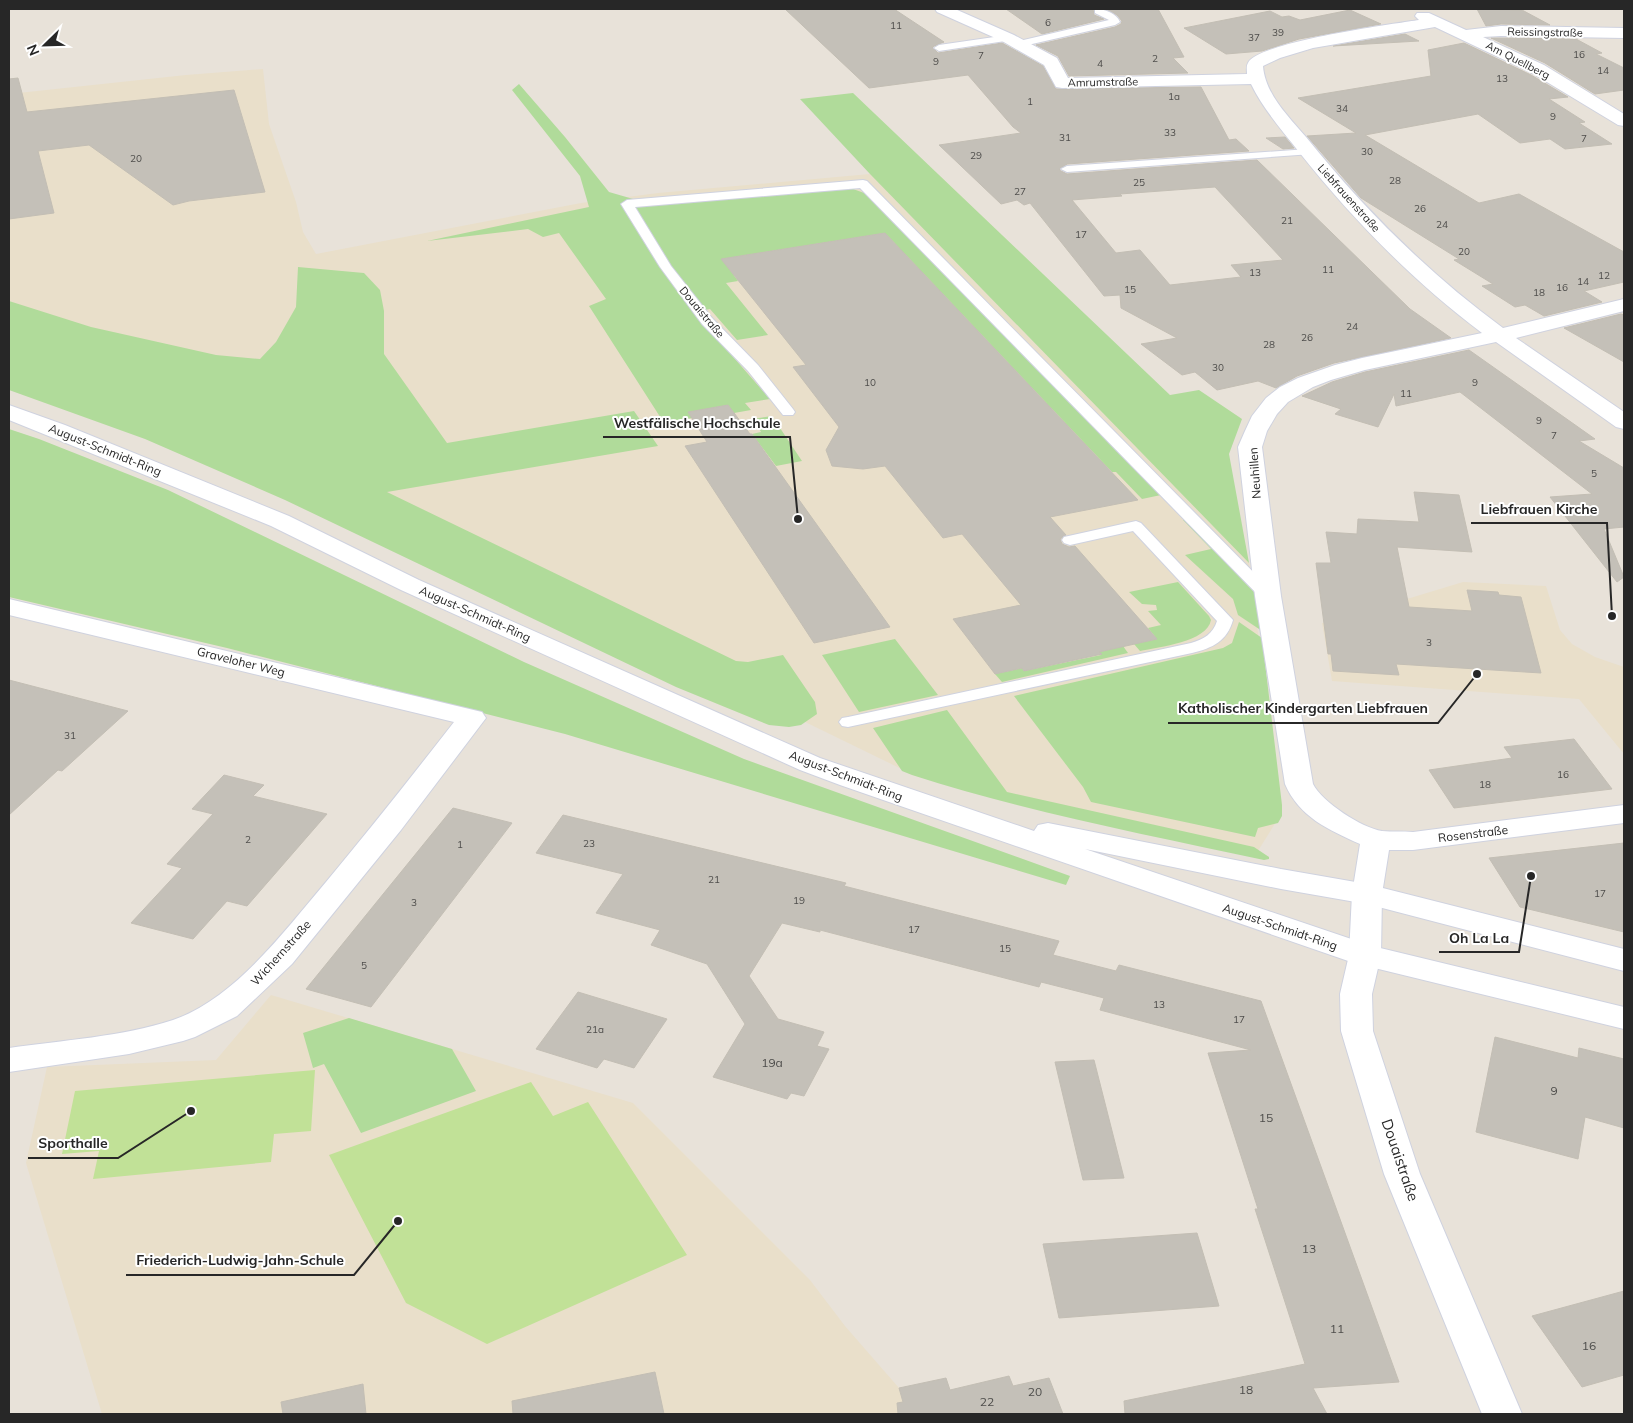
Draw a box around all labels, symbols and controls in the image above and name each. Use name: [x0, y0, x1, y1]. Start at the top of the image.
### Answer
house number: 6: [1045, 16, 1051, 29]
house number: 11: [890, 19, 902, 32]
north arrow: [20, 20, 70, 70]
street label: Reissingstraße: [1507, 24, 1583, 40]
house number: 39: [1272, 26, 1284, 39]
house number: 37: [1248, 31, 1260, 44]
street label: Am Quellberg: [1484, 38, 1552, 82]
text: N: [23, 42, 43, 58]
house number: 16: [1573, 48, 1585, 61]
house number: 7: [978, 49, 984, 62]
house number: 2: [1152, 52, 1158, 65]
house number: 9: [933, 55, 939, 68]
house number: 4: [1097, 57, 1103, 70]
house number: 14: [1597, 64, 1609, 77]
house number: 13: [1496, 72, 1508, 85]
street label: Amrumstraße: [1068, 74, 1138, 90]
house number: 1a: [1168, 90, 1180, 103]
house number: 1: [1027, 95, 1033, 108]
house number: 34: [1336, 102, 1348, 115]
house number: 9: [1550, 110, 1556, 123]
house number: 33: [1164, 126, 1176, 139]
house number: 31: [1059, 131, 1071, 144]
house number: 7: [1581, 132, 1587, 145]
house number: 30: [1361, 145, 1373, 158]
house number: 29: [970, 149, 982, 162]
house number: 20: [130, 152, 142, 165]
street label: Liebfrauenstraße: [1315, 161, 1383, 235]
house number: 28: [1389, 174, 1401, 187]
house number: 25: [1133, 176, 1145, 189]
house number: 27: [1014, 185, 1026, 198]
house number: 26: [1414, 202, 1426, 215]
house number: 21: [1281, 214, 1293, 227]
house number: 24: [1436, 218, 1448, 231]
house number: 17: [1075, 228, 1087, 241]
house number: 20: [1458, 245, 1470, 258]
house number: 11: [1322, 263, 1334, 276]
house number: 13: [1249, 266, 1261, 279]
house number: 12: [1598, 269, 1610, 282]
house number: 14: [1577, 275, 1589, 288]
house number: 16: [1556, 281, 1568, 294]
street label: Douaistraße: [676, 283, 728, 341]
house number: 15: [1124, 283, 1136, 296]
house number: 18: [1533, 286, 1545, 299]
house number: 24: [1346, 320, 1358, 333]
house number: 26: [1301, 331, 1313, 344]
house number: 28: [1263, 338, 1275, 351]
house number: 30: [1212, 361, 1224, 374]
house number: 10: [864, 376, 876, 389]
house number: 9: [1472, 376, 1478, 389]
house number: 11: [1400, 387, 1412, 400]
callout: Westfälische Hochschule: [603, 408, 790, 437]
text: Westfälische Hochschule: [614, 414, 781, 432]
house number: 9: [1536, 414, 1542, 427]
street label: August-Schmidt-Ring: [47, 420, 164, 479]
house number: 7: [1551, 429, 1557, 442]
street label: Neuhillen: [1245, 447, 1264, 499]
house number: 5: [1591, 467, 1597, 480]
callout: Liebfrauen Kirche: [1471, 494, 1607, 523]
text: Liebfrauen Kirche: [1481, 500, 1598, 518]
street label: August-Schmidt-Ring: [417, 582, 533, 645]
house number: 3: [1426, 636, 1432, 649]
street label: Graveloher Weg: [196, 643, 287, 680]
callout: Katholischer Kindergarten Liebfrauen: [1168, 694, 1438, 723]
text: Katholischer Kindergarten Liebfrauen: [1178, 699, 1428, 717]
house number: 31: [64, 729, 76, 742]
street label: August-Schmidt-Ring: [787, 747, 905, 804]
house number: 16: [1557, 768, 1569, 781]
house number: 18: [1479, 778, 1491, 791]
street label: Rosenstraße: [1437, 822, 1509, 845]
house number: 2: [245, 833, 251, 846]
house number: 23: [583, 837, 595, 850]
house number: 1: [457, 838, 463, 851]
house number: 21: [708, 873, 720, 886]
house number: 17: [1594, 887, 1606, 900]
house number: 19: [793, 894, 805, 907]
house number: 3: [411, 896, 417, 909]
street label: August-Schmidt-Ring: [1221, 900, 1340, 953]
street label: Wichernstraße: [247, 917, 314, 988]
house number: 17: [908, 923, 920, 936]
callout: Oh La La: [1439, 923, 1519, 952]
text: Oh La La: [1449, 929, 1509, 947]
house number: 15: [999, 942, 1011, 955]
house number: 5: [361, 959, 367, 972]
house number: 13: [1153, 998, 1165, 1011]
house number: 17: [1233, 1013, 1245, 1026]
house number: 21a: [586, 1023, 604, 1036]
house number: 19a: [761, 1055, 783, 1070]
house number: 9: [1550, 1083, 1558, 1098]
house number: 15: [1259, 1110, 1273, 1125]
street label: Douaistraße: [1378, 1116, 1423, 1203]
callout: Sporthalle: [28, 1129, 118, 1158]
text: Sporthalle: [38, 1134, 108, 1152]
house number: 13: [1302, 1241, 1316, 1256]
callout: Friederich-Ludwig-Jahn-Schule: [126, 1246, 354, 1275]
text: Friederich-Ludwig-Jahn-Schule: [136, 1251, 344, 1269]
house number: 11: [1330, 1321, 1344, 1336]
house number: 16: [1582, 1338, 1596, 1353]
house number: 18: [1239, 1382, 1253, 1397]
house number: 20: [1028, 1384, 1042, 1399]
house number: 22: [980, 1394, 994, 1409]

